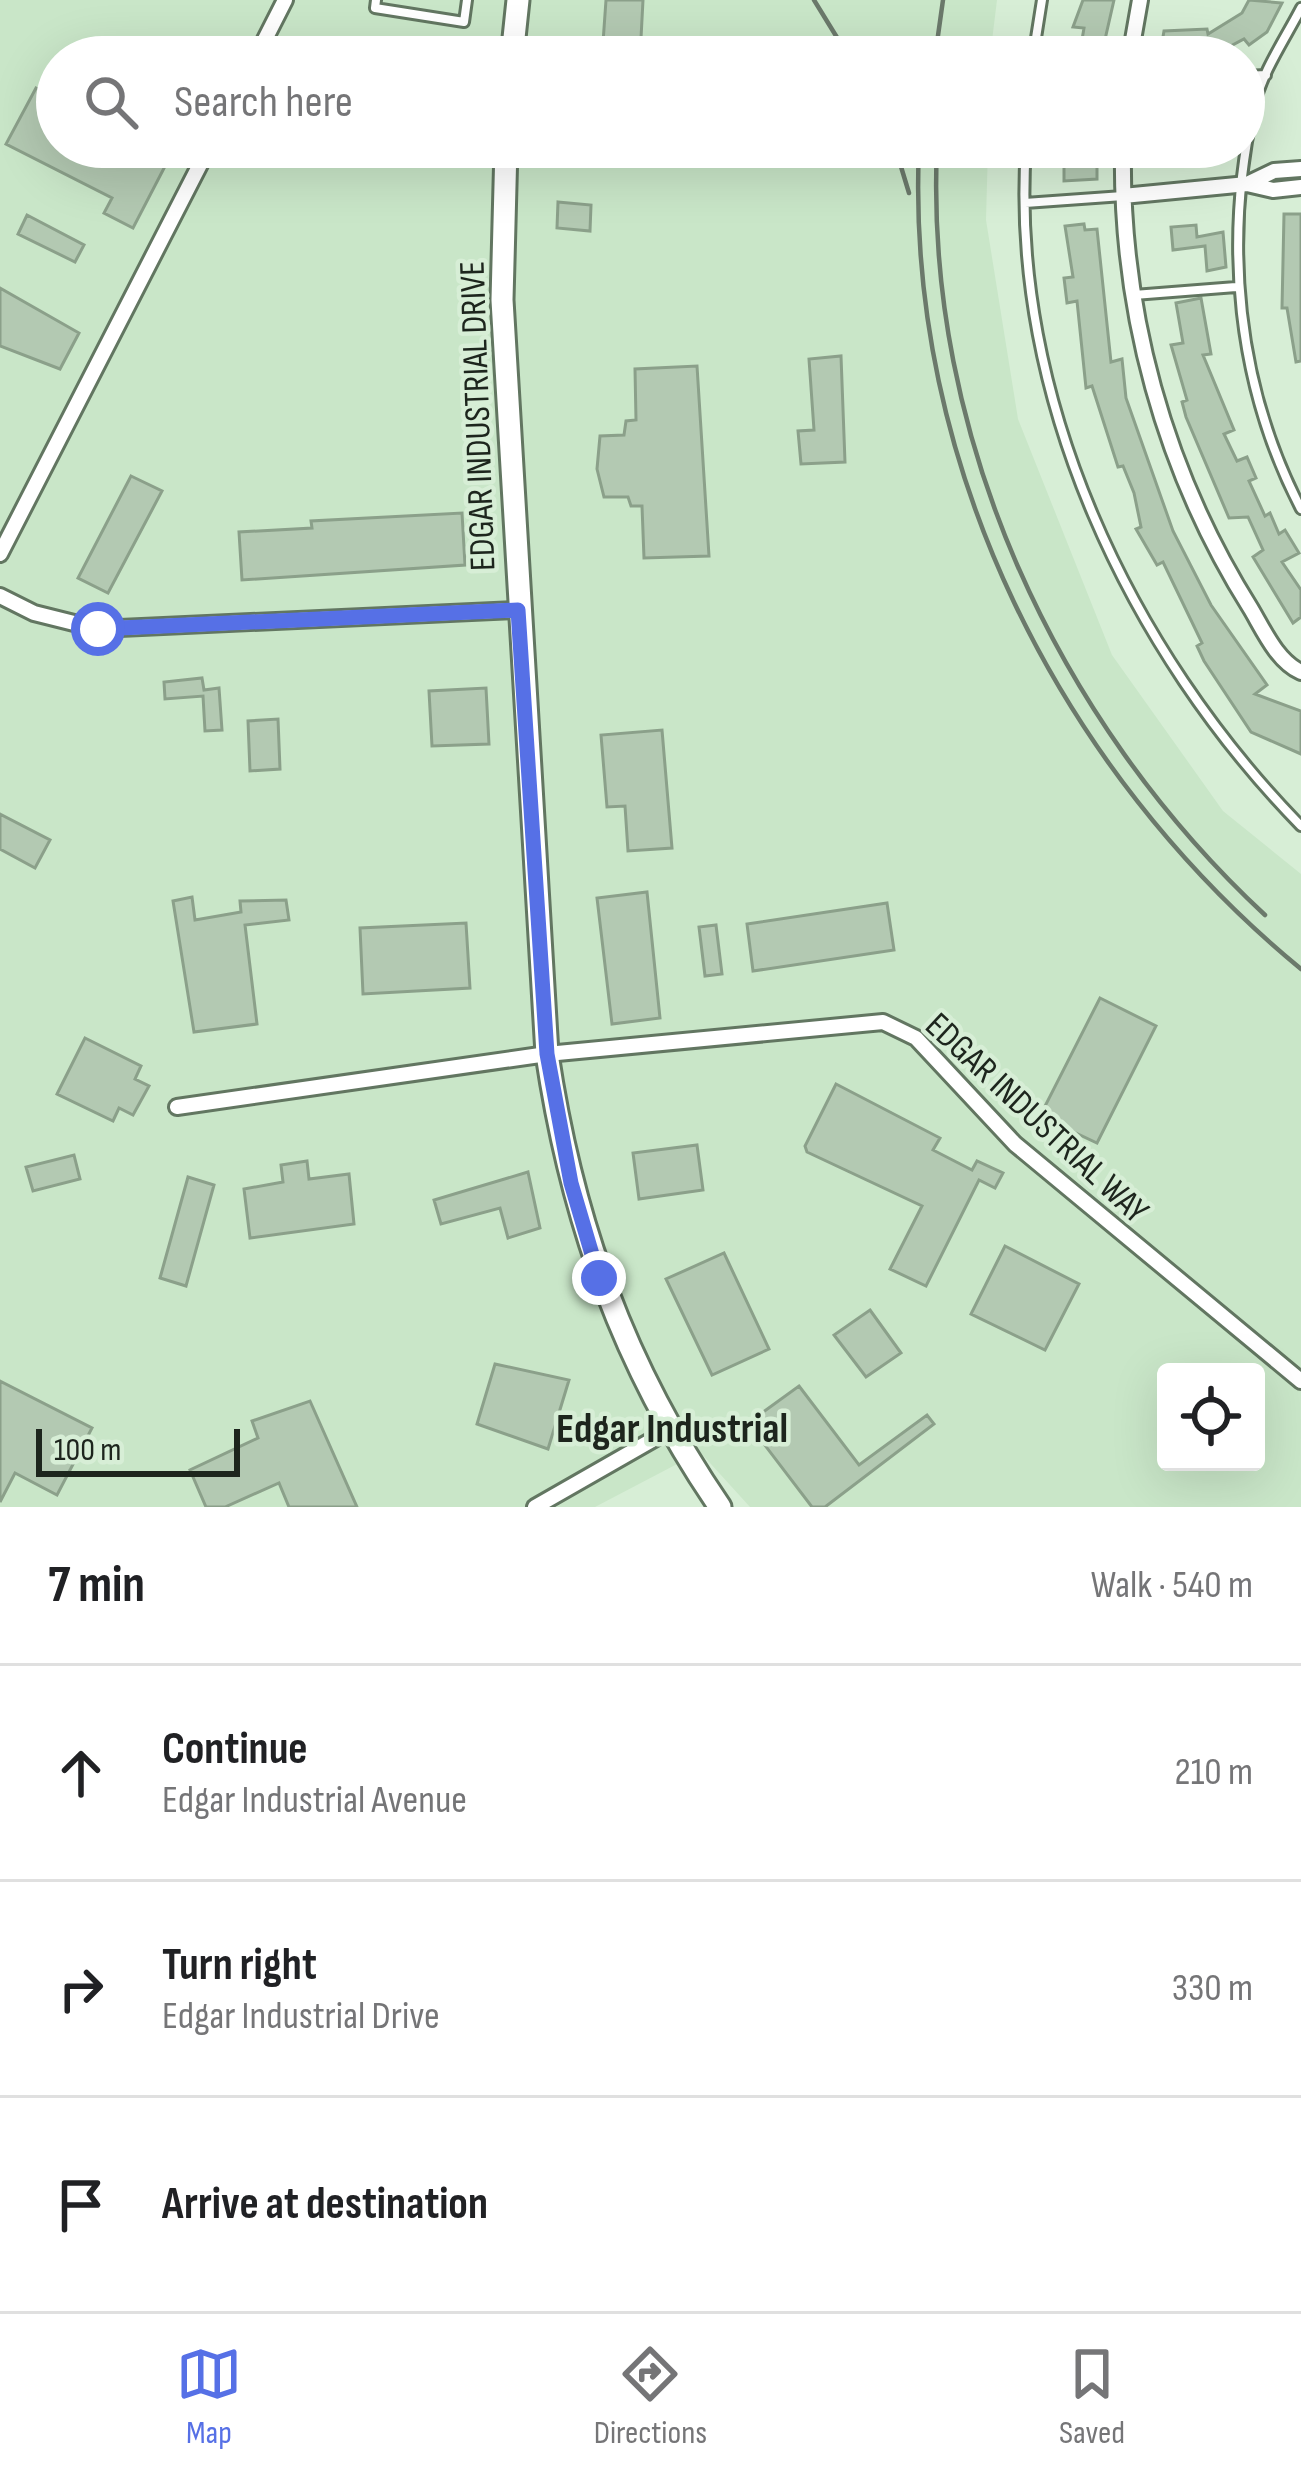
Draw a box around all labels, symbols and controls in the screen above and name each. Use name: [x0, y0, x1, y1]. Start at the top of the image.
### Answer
search box: [36, 36, 1265, 168]
icon: search: [78, 69, 144, 135]
text: Search here: [174, 75, 353, 130]
street label: EDGAR INDUSTRIAL DRIVE: [452, 260, 505, 572]
route start: [71, 602, 125, 656]
street label: EDGAR INDUSTRIAL WAY: [916, 1005, 1157, 1233]
route end: [572, 1251, 626, 1305]
map controls: [1157, 1363, 1265, 1471]
button: locate: [1157, 1363, 1265, 1471]
district label: Edgar Industrial: [556, 1404, 788, 1455]
scale bar: [36, 1423, 240, 1476]
text: 100 m: [54, 1430, 121, 1470]
text: 7 min: [48, 1555, 145, 1616]
text: Walk · 540 m: [1091, 1562, 1253, 1609]
text: Continue: [162, 1722, 308, 1777]
icon: ahead: [48, 1740, 114, 1806]
text: 210 m: [1175, 1749, 1253, 1796]
text: Edgar Industrial Avenue: [162, 1777, 467, 1824]
text: Turn right: [162, 1938, 317, 1993]
icon: right: [48, 1956, 114, 2022]
text: 330 m: [1172, 1965, 1253, 2012]
text: Edgar Industrial Drive: [162, 1993, 440, 2040]
icon: arrive: [48, 2172, 114, 2238]
text: Arrive at destination: [162, 2177, 488, 2232]
tab: Map: [176, 2341, 242, 2453]
tab: Directions: [594, 2341, 707, 2453]
tab: Saved: [1059, 2341, 1125, 2453]

